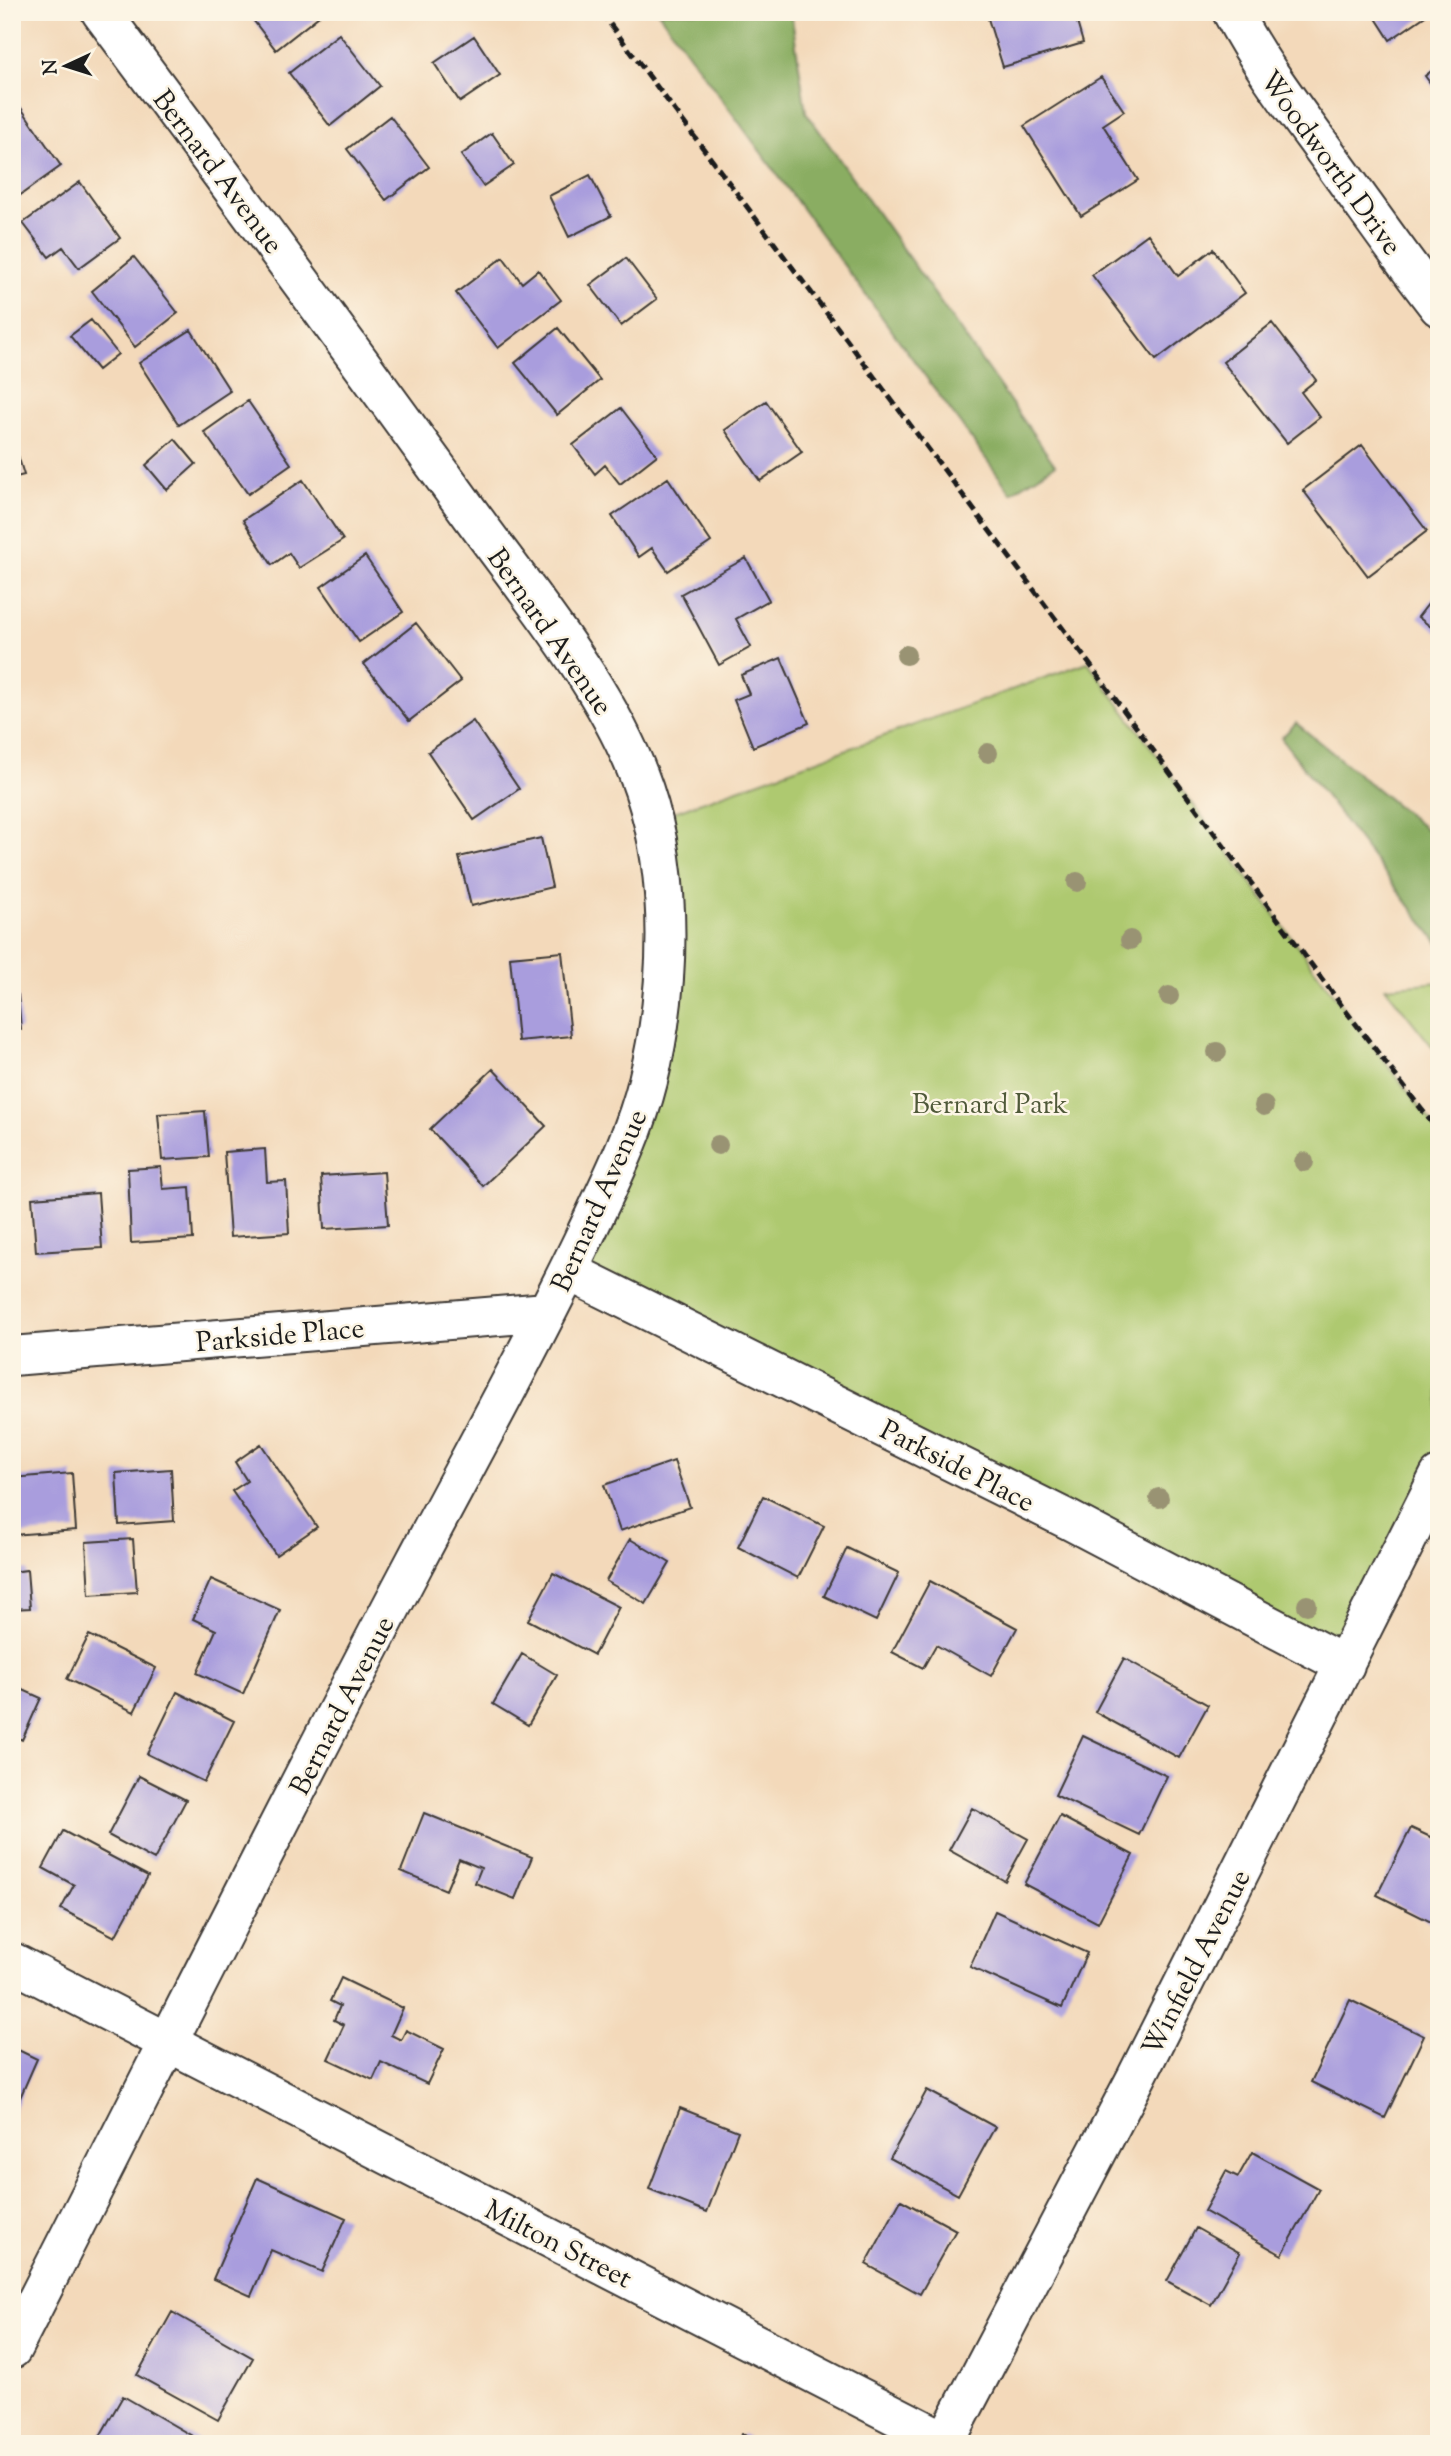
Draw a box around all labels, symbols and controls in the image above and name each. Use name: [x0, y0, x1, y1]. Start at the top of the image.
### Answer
north arrow: [32, 32, 102, 102]
text: N: [38, 59, 66, 76]
street label: Woodworth Drive: [1249, 63, 1410, 264]
street label: Bernard Avenue: [142, 82, 292, 263]
street label: Bernard Avenue: [476, 541, 621, 725]
park label: Bernard Park: [912, 1086, 1068, 1126]
street label: Bernard Avenue: [543, 1104, 659, 1299]
street label: Parkside Place: [194, 1310, 366, 1364]
street label: Parkside Place: [872, 1412, 1041, 1524]
street label: Bernard Avenue: [281, 1610, 406, 1803]
street label: Winfield Avenue: [1133, 1863, 1262, 2064]
street label: Milton Street: [477, 2191, 639, 2300]

